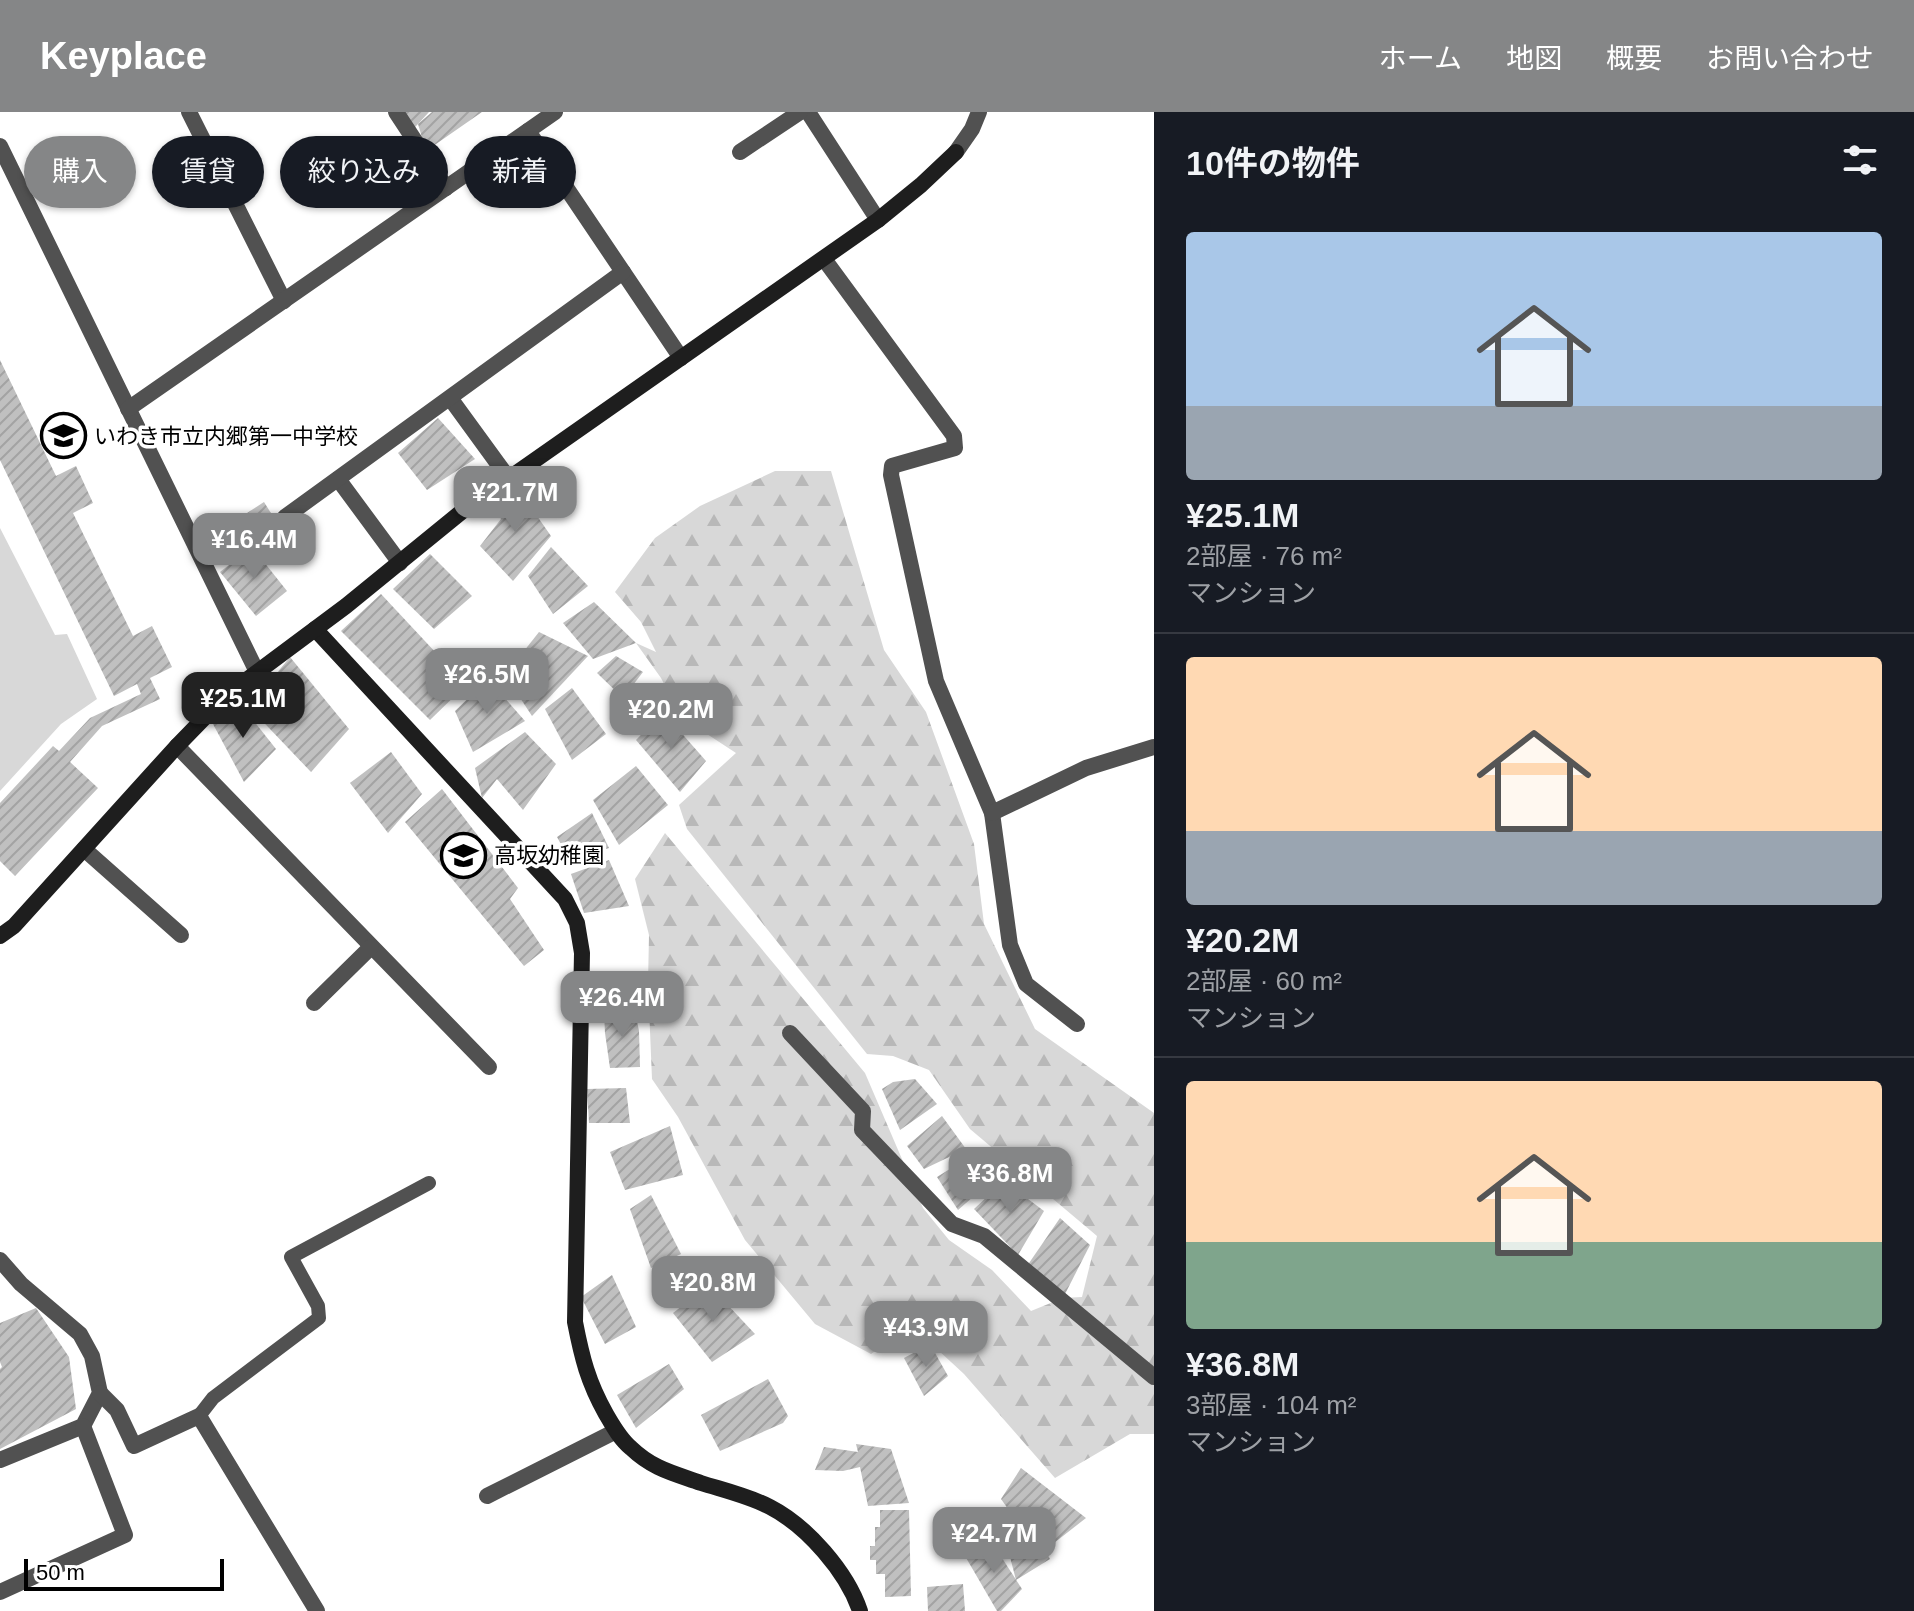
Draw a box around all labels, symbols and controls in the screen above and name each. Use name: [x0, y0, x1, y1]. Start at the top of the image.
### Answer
text: Keyplace: [40, 35, 207, 77]
text: ホーム: [1379, 43, 1462, 74]
text: 地図: [1506, 43, 1562, 74]
text: 概要: [1606, 43, 1662, 74]
text: お問い合わせ: [1706, 43, 1874, 74]
chip: 購入: [24, 136, 136, 208]
chip: 賃貸: [152, 136, 264, 208]
chip: 絞り込み: [280, 136, 448, 208]
chip: 新着: [464, 136, 576, 208]
icon: filters: [1838, 138, 1882, 182]
text: 10件の物件: [1186, 144, 1360, 182]
icon: home: [1462, 284, 1606, 428]
school or university icon: いわき市立内郷第一中学校: [39, 412, 87, 460]
place label: いわき市立内郷第一中学校: [94, 424, 358, 449]
pin: ¥21.7M: [450, 466, 580, 534]
text: ¥21.7M: [472, 477, 558, 507]
text: ¥25.1M: [1186, 496, 1299, 534]
pin: ¥16.4M: [189, 513, 319, 581]
text: ¥16.4M: [211, 524, 297, 554]
text: 2部屋 · 76 m²: [1186, 541, 1342, 571]
text: マンション: [1186, 578, 1316, 608]
pin: ¥26.5M: [422, 648, 552, 716]
text: ¥26.5M: [444, 659, 530, 689]
pin: ¥25.1M: [178, 672, 308, 740]
text: ¥25.1M: [200, 683, 286, 713]
pin: ¥20.2M: [606, 683, 736, 751]
text: ¥20.2M: [628, 694, 714, 724]
icon: home: [1462, 709, 1606, 853]
school or university icon: 高坂幼稚園: [439, 831, 487, 879]
place label: 高坂幼稚園: [494, 843, 604, 868]
text: ¥20.2M: [1186, 921, 1299, 959]
text: 2部屋 · 60 m²: [1186, 966, 1342, 996]
pin: ¥26.4M: [557, 971, 687, 1039]
text: ¥26.4M: [579, 982, 665, 1012]
text: マンション: [1186, 1003, 1316, 1033]
icon: home: [1462, 1133, 1606, 1277]
pin: ¥36.8M: [945, 1147, 1075, 1215]
text: ¥36.8M: [967, 1158, 1053, 1188]
pin: ¥20.8M: [648, 1256, 778, 1324]
text: ¥20.8M: [670, 1267, 756, 1297]
pin: ¥43.9M: [861, 1301, 991, 1369]
text: ¥43.9M: [883, 1312, 969, 1342]
text: ¥36.8M: [1186, 1345, 1299, 1383]
text: 3部屋 · 104 m²: [1186, 1390, 1357, 1420]
text: マンション: [1186, 1427, 1316, 1457]
pin: ¥24.7M: [929, 1507, 1059, 1575]
text: ¥24.7M: [951, 1518, 1037, 1548]
scale bar: [24, 1555, 224, 1591]
text: 50 m: [36, 1560, 85, 1585]

